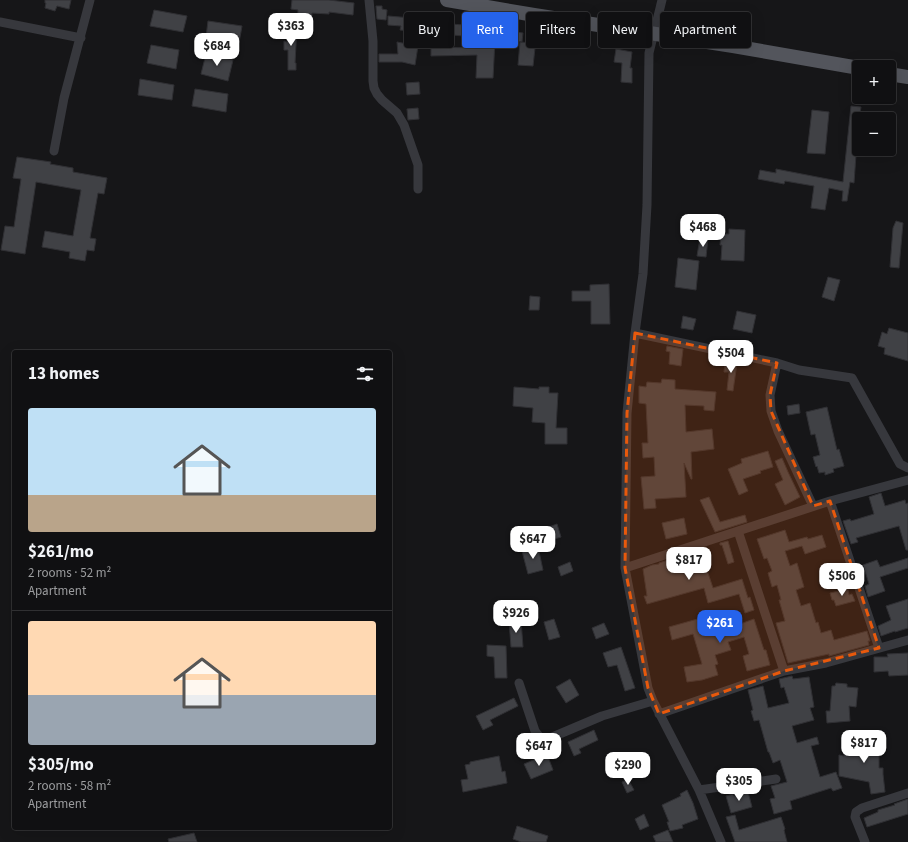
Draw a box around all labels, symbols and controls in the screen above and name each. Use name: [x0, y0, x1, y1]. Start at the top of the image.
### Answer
chip: Buy: [404, 12, 454, 48]
chip: Rent: [462, 12, 518, 48]
chip: Filters: [526, 12, 590, 48]
chip: New: [598, 12, 652, 48]
chip: Apartment: [660, 12, 751, 48]
pin: $363: [267, 13, 315, 47]
text: $363: [277, 17, 305, 35]
pin: $684: [193, 33, 241, 67]
text: $684: [203, 37, 231, 55]
map controls: [852, 60, 896, 156]
button: +: [852, 60, 896, 104]
button: −: [852, 112, 896, 156]
pin: $468: [679, 214, 727, 248]
text: $468: [689, 218, 717, 236]
pin: $504: [707, 340, 755, 374]
text: $504: [717, 344, 745, 362]
text: 13 homes: [28, 362, 99, 386]
icon: filters: [354, 363, 376, 385]
icon: home: [166, 434, 238, 506]
pin: $647: [509, 526, 557, 560]
text: $647: [519, 530, 547, 548]
text: $261/mo: [28, 540, 94, 564]
pin: $817: [665, 547, 713, 581]
text: $817: [675, 551, 703, 569]
pin: $506: [818, 563, 866, 597]
text: 2 rooms · 52 m²: [28, 564, 111, 582]
text: $506: [828, 567, 856, 585]
text: Apartment: [28, 582, 86, 600]
pin: $926: [492, 600, 540, 634]
text: $926: [502, 604, 530, 622]
pin: $261: [696, 610, 744, 644]
text: $261: [706, 614, 734, 632]
icon: home: [166, 647, 238, 719]
pin: $817: [840, 730, 888, 764]
pin: $647: [515, 733, 563, 767]
text: $817: [850, 734, 878, 752]
text: $647: [525, 737, 553, 755]
pin: $290: [604, 752, 652, 786]
text: $305/mo: [28, 753, 94, 777]
text: $290: [614, 756, 642, 774]
pin: $305: [715, 768, 763, 802]
text: $305: [725, 772, 753, 790]
text: 2 rooms · 58 m²: [28, 777, 111, 795]
text: Apartment: [28, 795, 86, 813]

